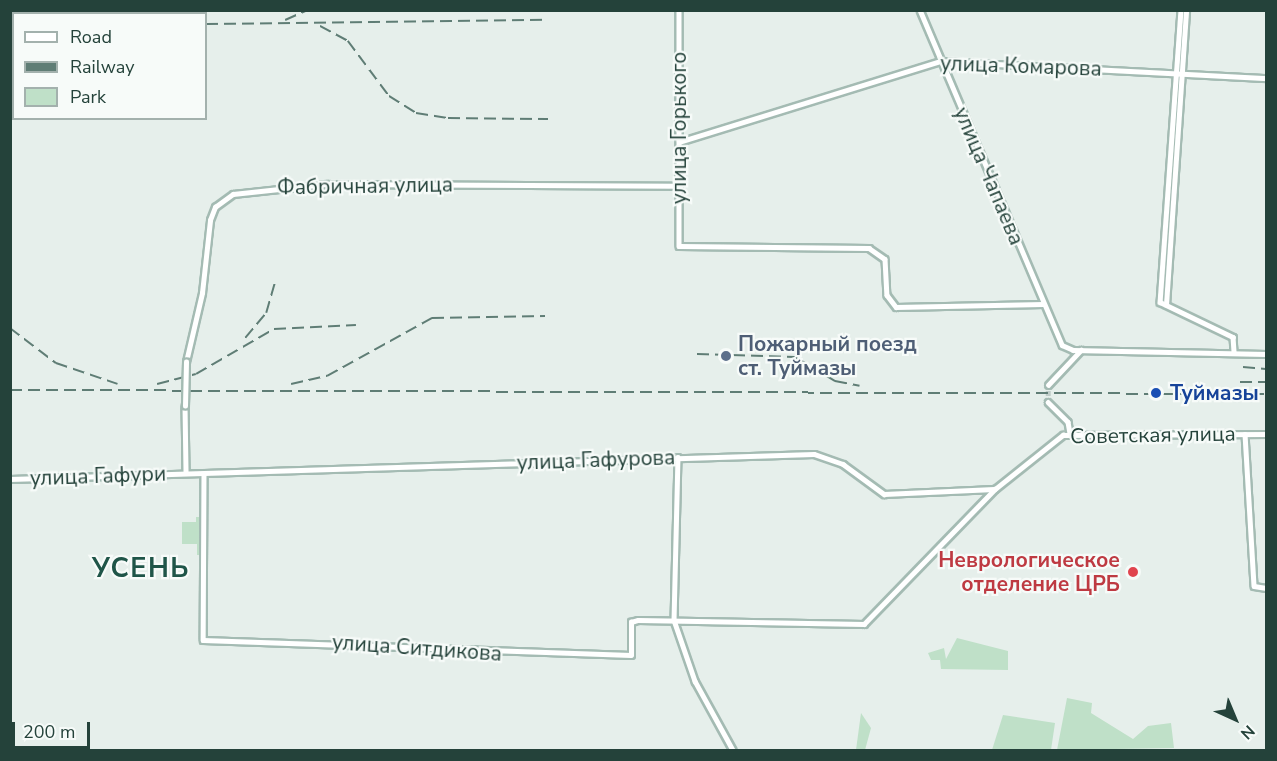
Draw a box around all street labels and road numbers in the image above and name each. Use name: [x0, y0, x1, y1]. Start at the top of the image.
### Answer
street label: улица Комарова: [940, 51, 1102, 81]
street label: улица Горького: [666, 52, 692, 204]
street label: улица Чапаева: [949, 103, 1029, 249]
street label: Фабричная улица: [277, 172, 453, 200]
street label: Советская улица: [1070, 421, 1236, 449]
street label: улица Гафурова: [516, 445, 676, 475]
street label: улица Гафури: [29, 461, 167, 491]
street label: улица Ситдикова: [331, 629, 503, 667]

